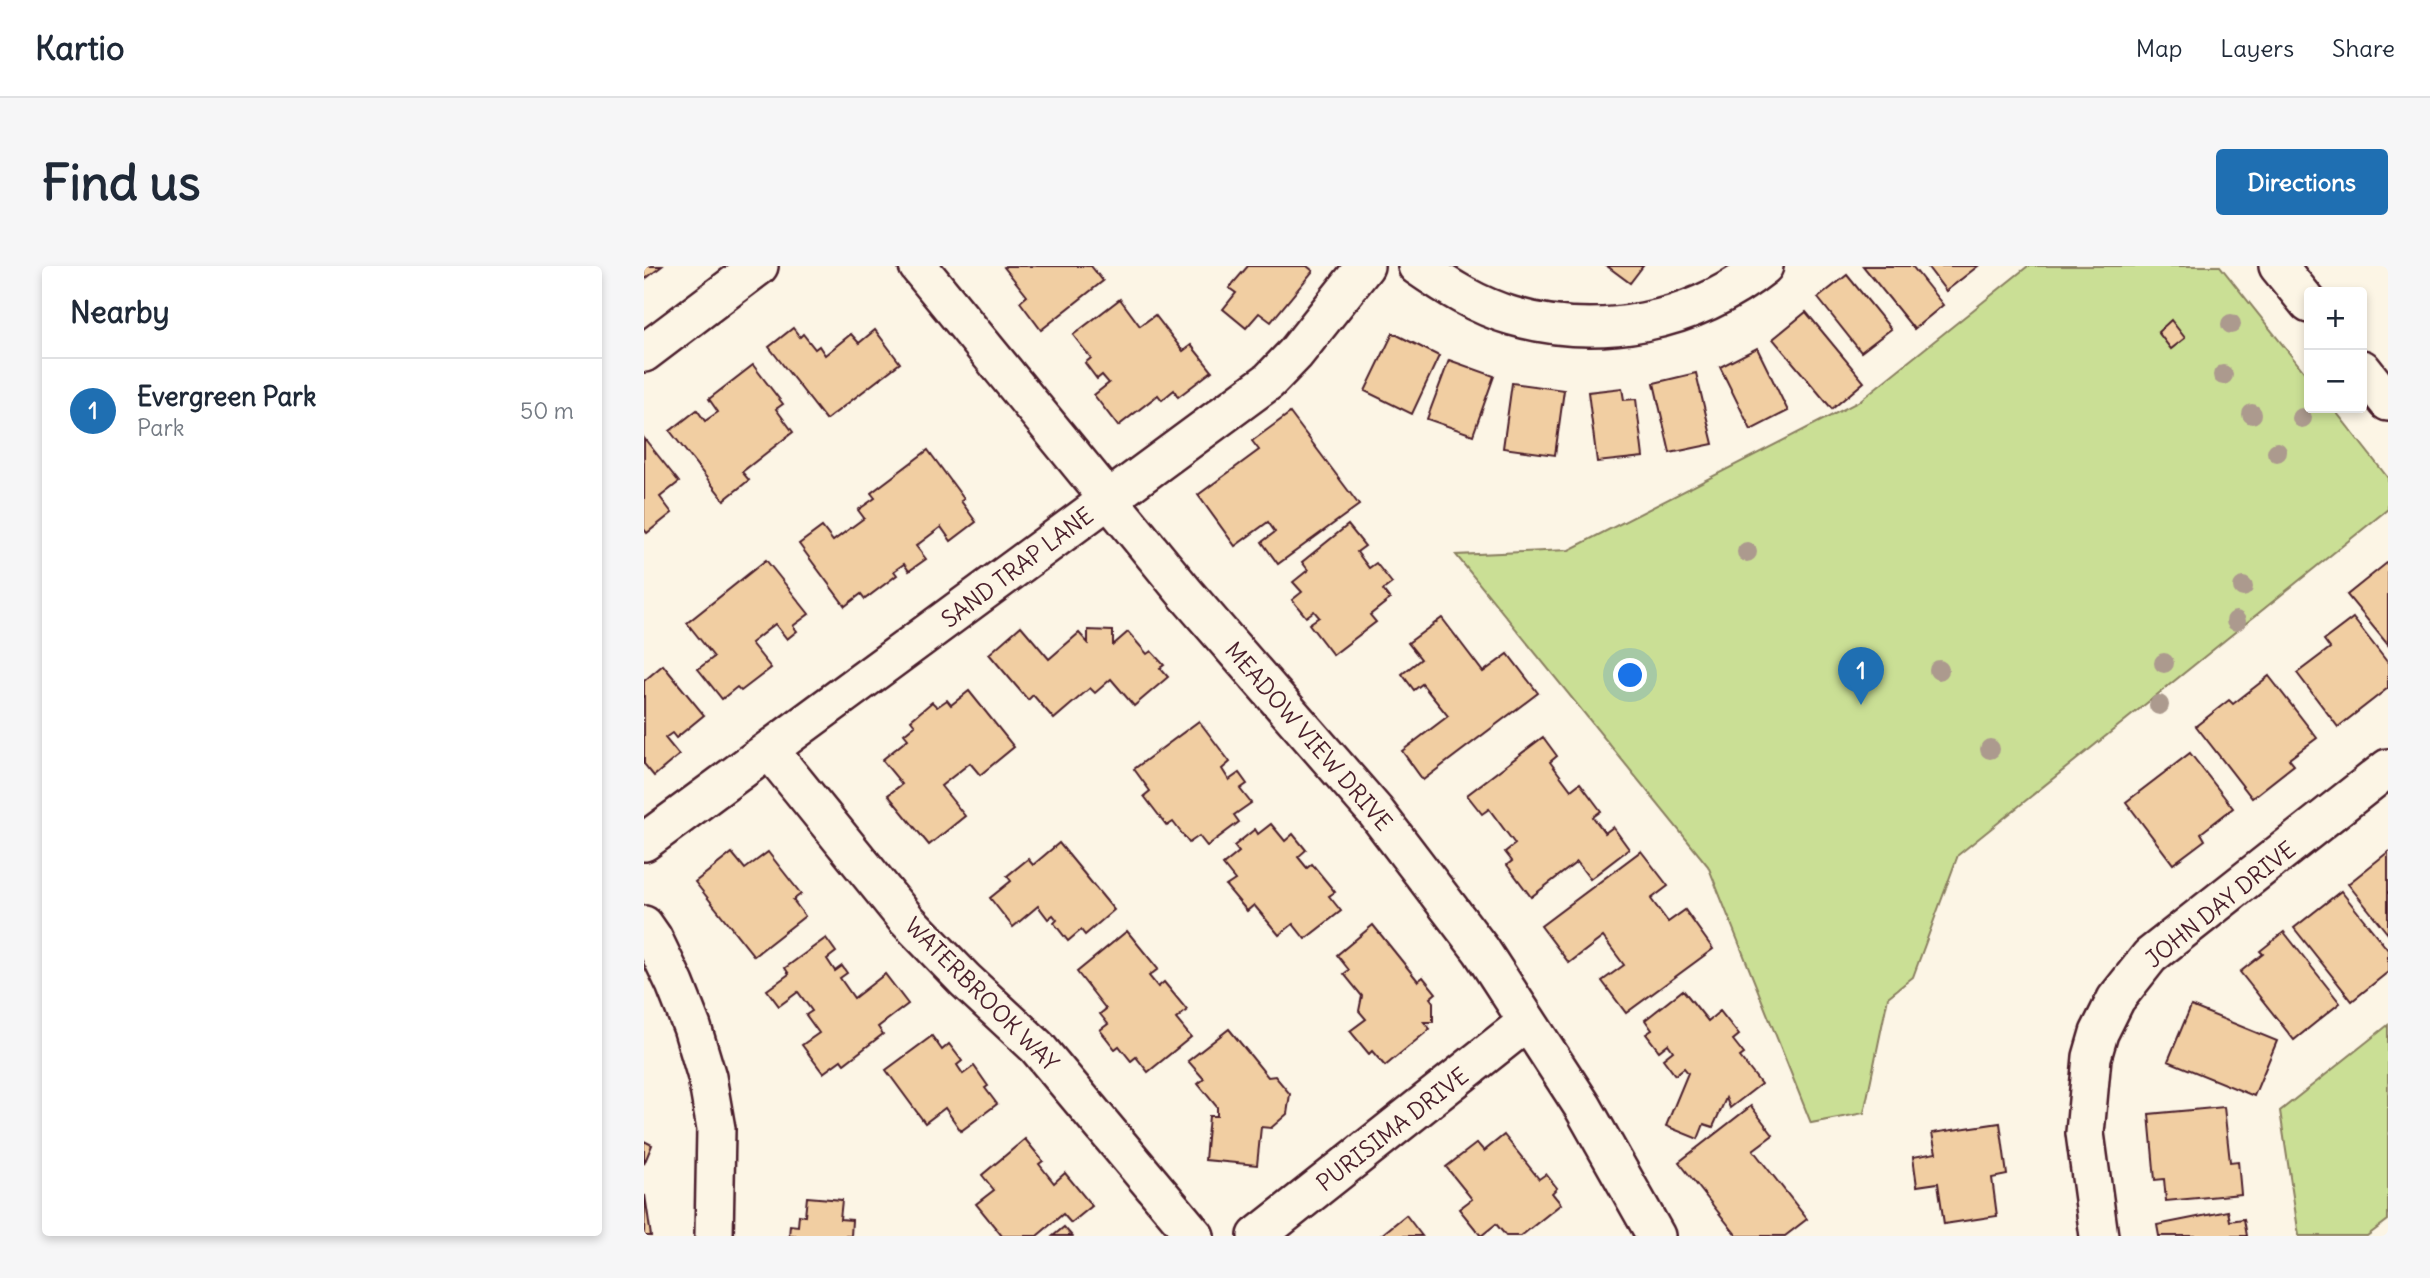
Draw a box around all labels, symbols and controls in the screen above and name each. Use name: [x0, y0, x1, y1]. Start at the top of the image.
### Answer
text: Kartio: [35, 27, 125, 69]
text: Map: [2136, 33, 2182, 63]
text: Layers: [2220, 33, 2294, 63]
text: Share: [2332, 33, 2395, 63]
button: Directions: [2216, 149, 2388, 215]
text: Find us: [42, 152, 200, 213]
map controls: [2304, 287, 2367, 413]
button: +: [2304, 287, 2367, 350]
text: Nearby: [70, 293, 170, 331]
button: −: [2304, 350, 2367, 413]
text: Evergreen Park: [137, 380, 316, 413]
text: 1: [88, 396, 98, 425]
text: 50 m: [520, 396, 574, 425]
text: Park: [137, 413, 185, 442]
street label: SAND TRAP LANE: [935, 500, 1099, 634]
street label: MEADOW VIEW DRIVE: [1219, 636, 1399, 836]
pin: 1: [1838, 647, 1884, 705]
your location: [1613, 658, 1647, 692]
street label: JOHN DAY DRIVE: [2139, 835, 2301, 973]
street label: WATERBROOK WAY: [899, 911, 1065, 1077]
street label: PURISIMA DRIVE: [1310, 1061, 1474, 1197]

